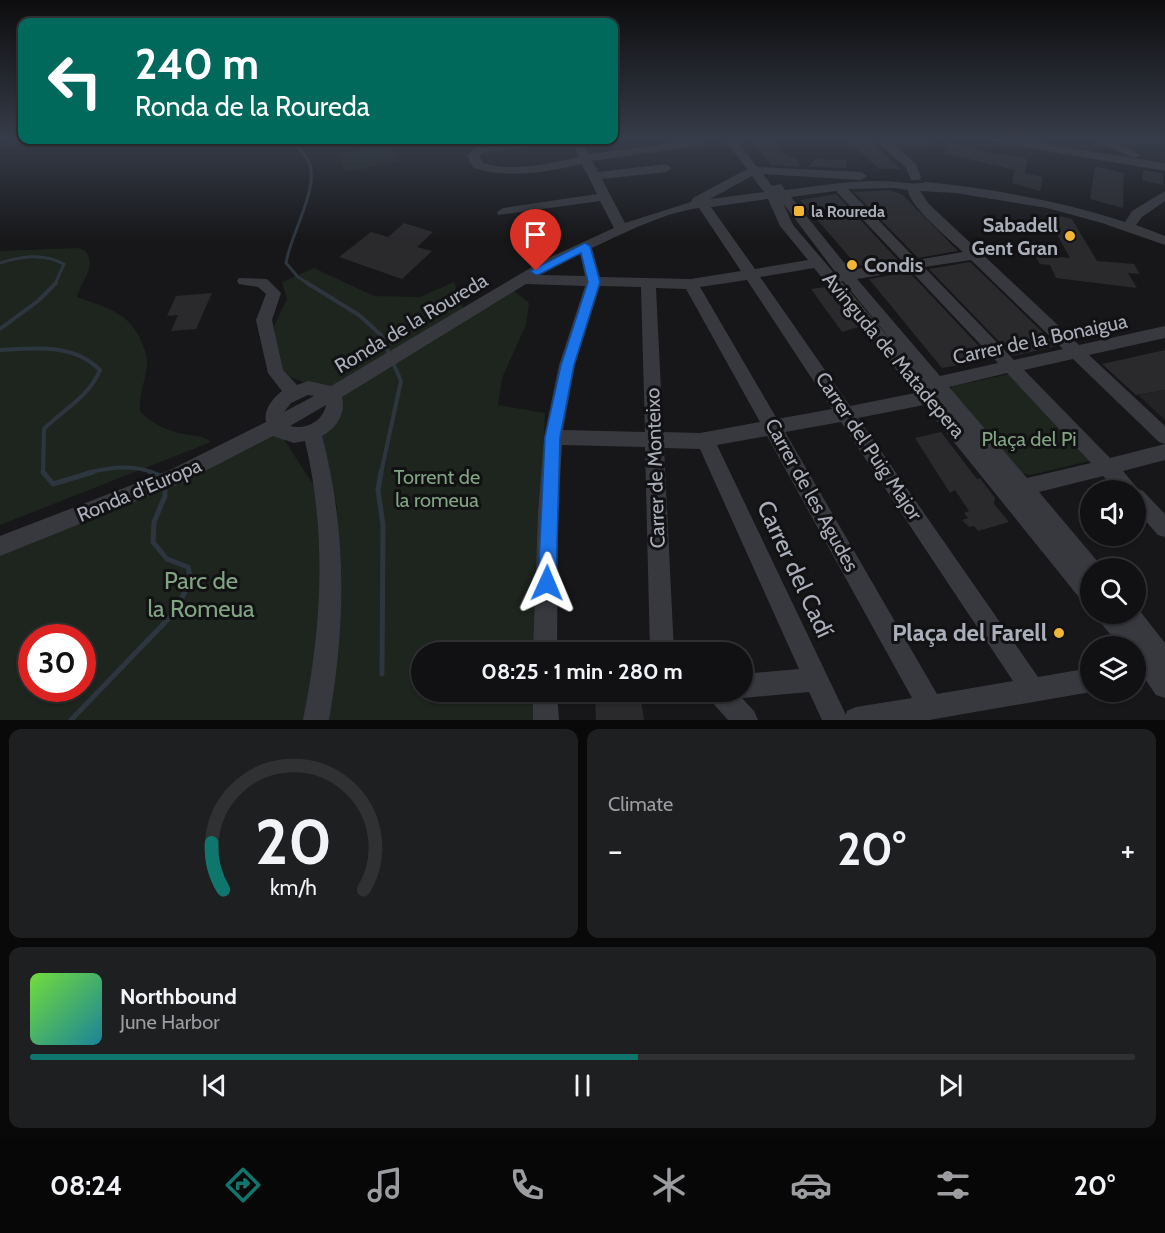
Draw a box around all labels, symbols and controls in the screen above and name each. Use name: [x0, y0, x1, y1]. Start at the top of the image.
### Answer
text: 240 m: [135, 38, 259, 90]
icon: left: [36, 42, 114, 120]
text: Ronda de la Roureda: [135, 90, 370, 123]
place label: la Roureda: [811, 202, 885, 221]
marker: la Roureda: [792, 204, 806, 218]
pin: [510, 209, 561, 271]
place label: Sabadell Gent Gran: [972, 213, 1058, 260]
icon: arrive: [519, 218, 552, 251]
marker: Sabadell Gent Gran: [1063, 229, 1077, 243]
place label: Condis: [864, 253, 923, 277]
marker: Condis: [845, 258, 859, 272]
street label: Avinguda de Matadepera: [818, 267, 971, 443]
street label: Ronda de la Roureda: [330, 268, 492, 378]
street label: Carrer de la Bonaigua: [950, 309, 1130, 369]
street label: Carrer del Puig Major: [810, 367, 928, 525]
street label: Carrer de Monteixo: [640, 387, 670, 549]
street label: Carrer de les Agudes: [760, 414, 864, 576]
park label: Plaça del Pi: [982, 427, 1076, 451]
street label: Ronda d'Europa: [73, 453, 205, 527]
park label: Torrent de la romeua: [394, 465, 480, 512]
map controls: [1080, 480, 1146, 702]
button: sound: [1080, 480, 1146, 546]
street label: Carrer del Cadí: [751, 496, 840, 642]
position arrow: [515, 551, 579, 615]
button: search: [1080, 558, 1146, 624]
park label: Parc de la Romeua: [147, 566, 255, 623]
place label: Plaça del Farell: [892, 618, 1047, 647]
speed limit sign: 30: [18, 624, 96, 702]
marker: Plaça del Farell: [1052, 626, 1066, 640]
button: layers: [1080, 636, 1146, 702]
text: 08:25 · 1 min · 280 m: [481, 658, 683, 685]
text: Climate: [608, 792, 673, 816]
text: 20: [255, 804, 332, 880]
text: 20°: [837, 822, 906, 876]
text: −: [608, 830, 623, 870]
text: +: [1120, 830, 1135, 870]
text: km/h: [270, 875, 317, 901]
text: Northbound: [120, 983, 237, 1010]
text: June Harbor: [120, 1010, 220, 1034]
icon: previous: [198, 1069, 231, 1102]
icon: pause: [566, 1069, 599, 1102]
icon: next: [934, 1069, 967, 1102]
icon: directions: [222, 1164, 264, 1206]
icon: music: [364, 1164, 406, 1206]
icon: phone: [506, 1164, 548, 1206]
icon: climate: [648, 1164, 690, 1206]
icon: car: [790, 1164, 832, 1206]
icon: filters: [932, 1164, 974, 1206]
text: 08:24: [50, 1169, 122, 1202]
text: 20°: [1074, 1169, 1115, 1202]

